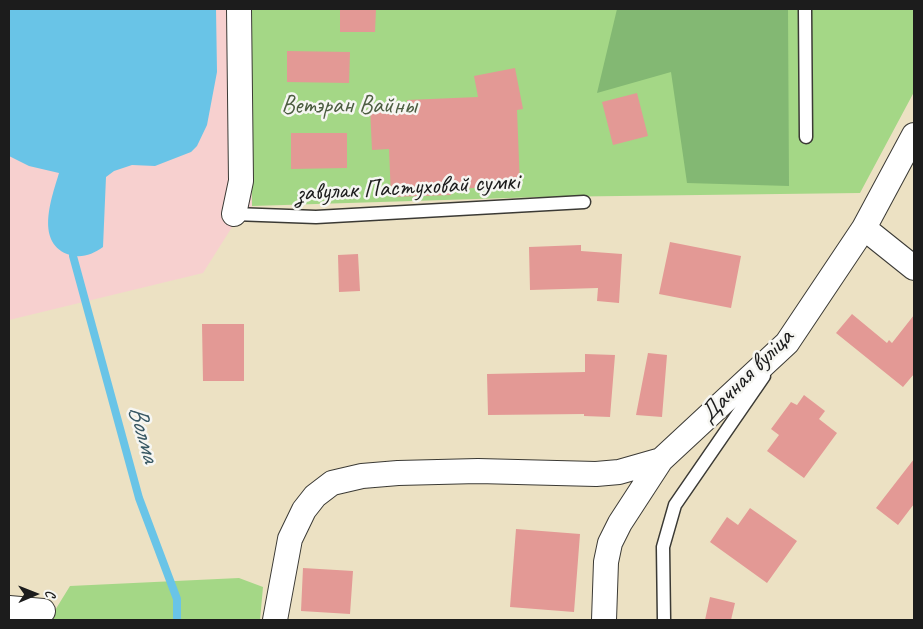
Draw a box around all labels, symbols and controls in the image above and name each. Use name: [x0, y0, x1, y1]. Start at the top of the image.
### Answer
park label: Ветэран Вайны: [281, 91, 417, 121]
street label: завулак Пастуховай сумкі: [296, 167, 520, 209]
street label: Дачная вуліца: [694, 323, 800, 429]
water label: Волма: [121, 402, 165, 466]
north arrow: [10, 569, 60, 619]
text: С: [42, 590, 59, 597]

